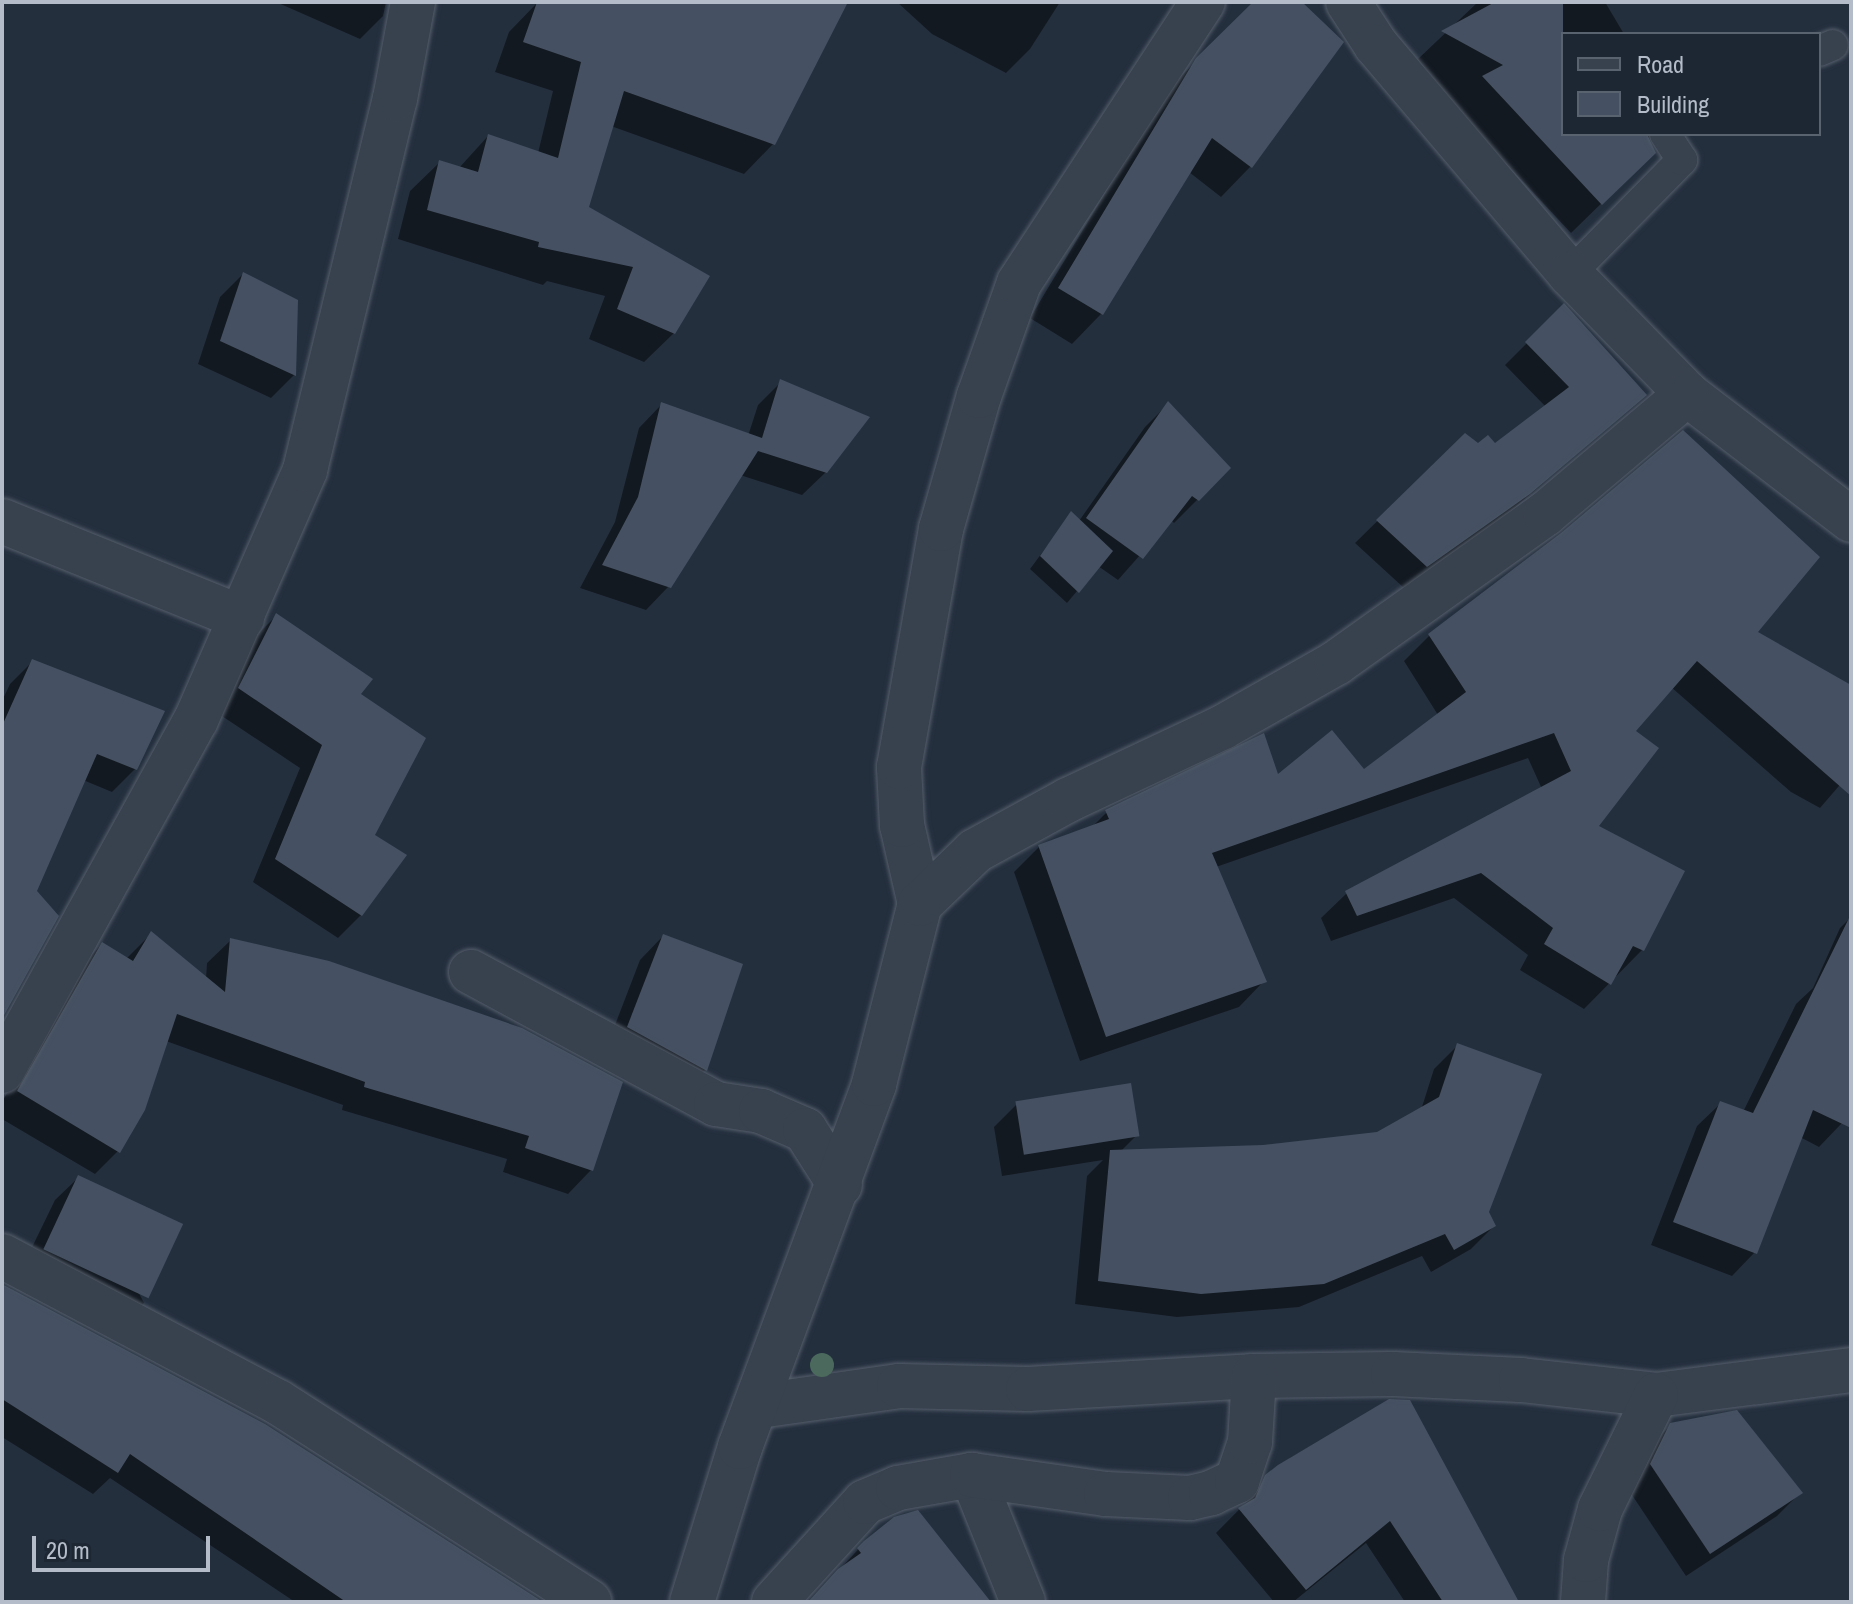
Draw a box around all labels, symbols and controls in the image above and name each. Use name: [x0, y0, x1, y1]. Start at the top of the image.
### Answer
legend: [1561, 32, 1821, 136]
text: Road: [1637, 48, 1684, 80]
text: Building: [1637, 88, 1709, 120]
scale bar: [36, 1520, 214, 1570]
text: 20 m: [46, 1534, 90, 1566]

